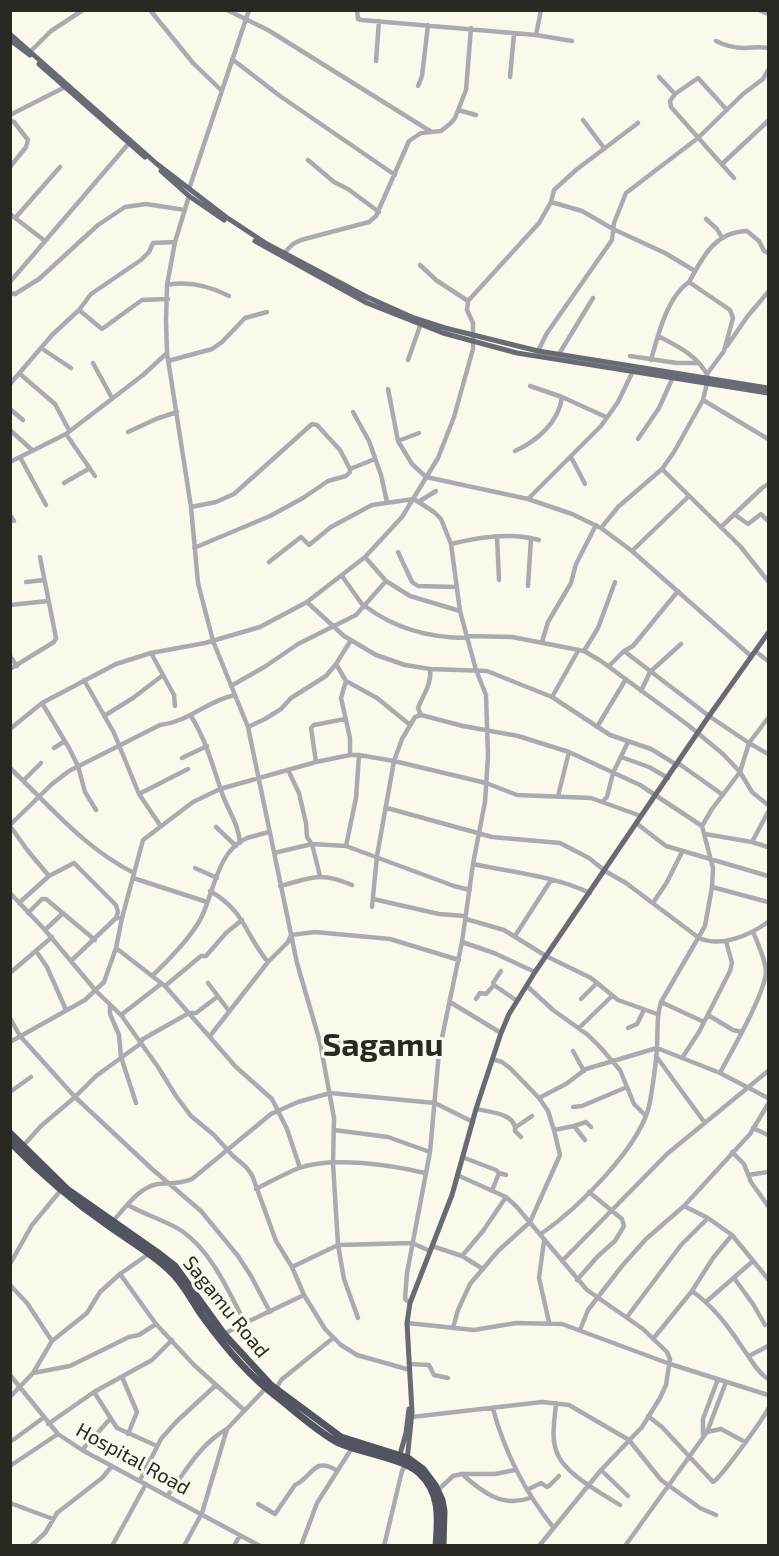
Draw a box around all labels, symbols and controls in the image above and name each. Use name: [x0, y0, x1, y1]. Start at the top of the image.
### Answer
district label: Sagamu: [323, 1026, 443, 1064]
street label: Sagamu Road: [178, 1251, 274, 1363]
street label: Hospital Road: [72, 1418, 194, 1500]

